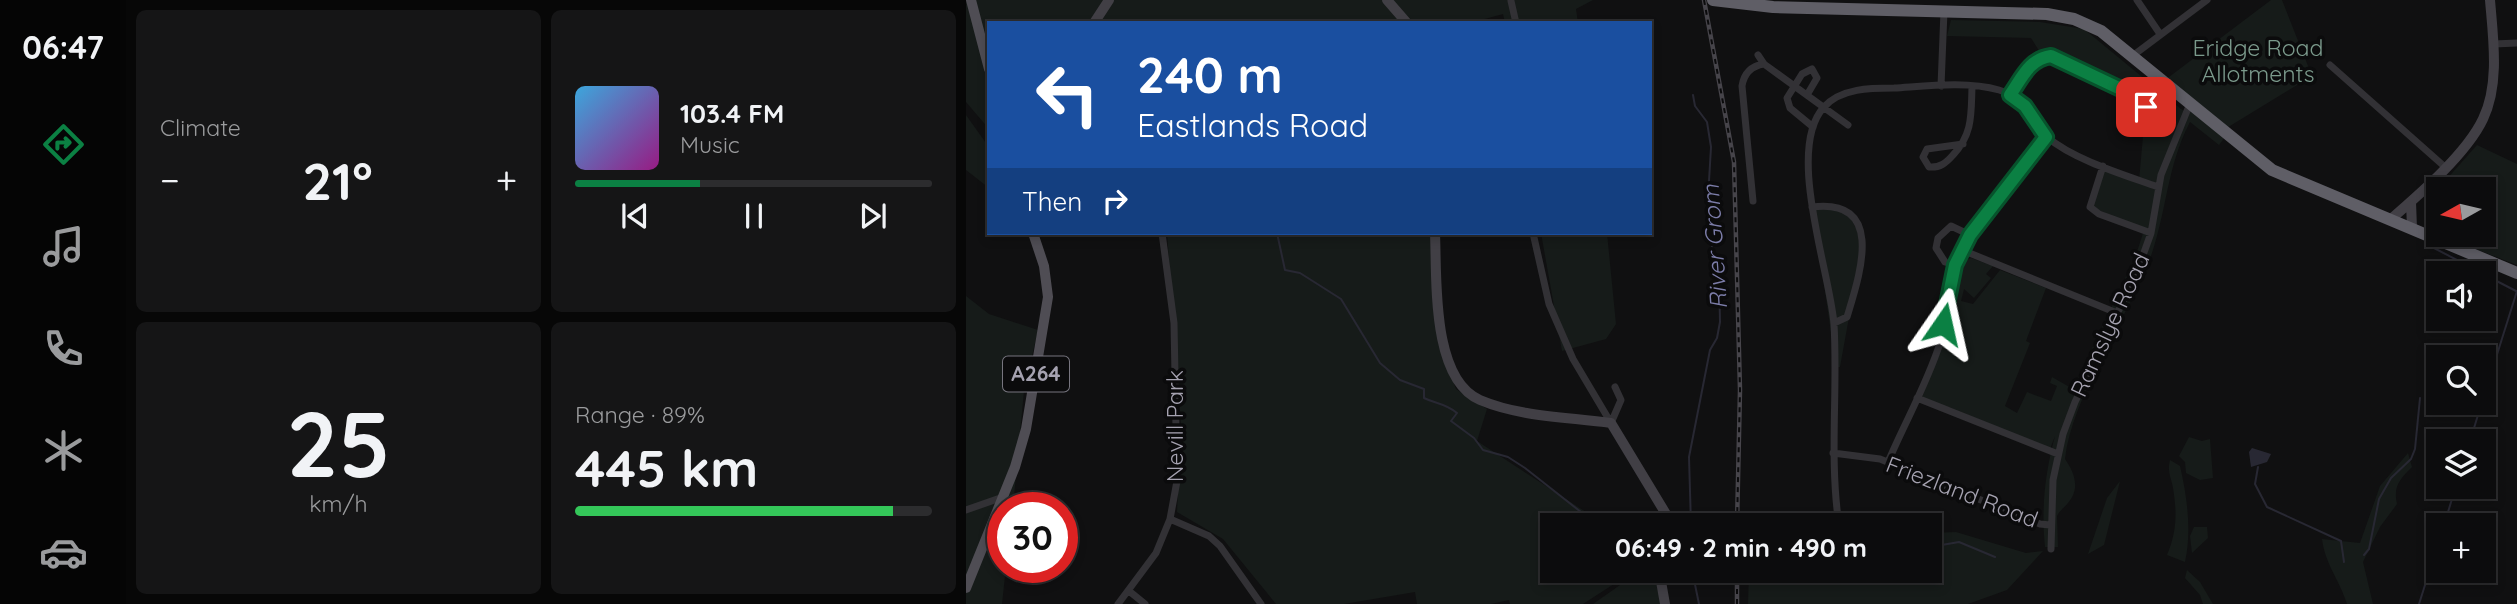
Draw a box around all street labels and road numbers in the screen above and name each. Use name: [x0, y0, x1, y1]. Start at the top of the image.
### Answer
street label: Ramslye Road: [2064, 248, 2156, 401]
road number: A264: [1003, 356, 1069, 392]
street label: Nevill Park: [1160, 370, 1189, 482]
street label: Friezland Road: [1882, 449, 2042, 534]

